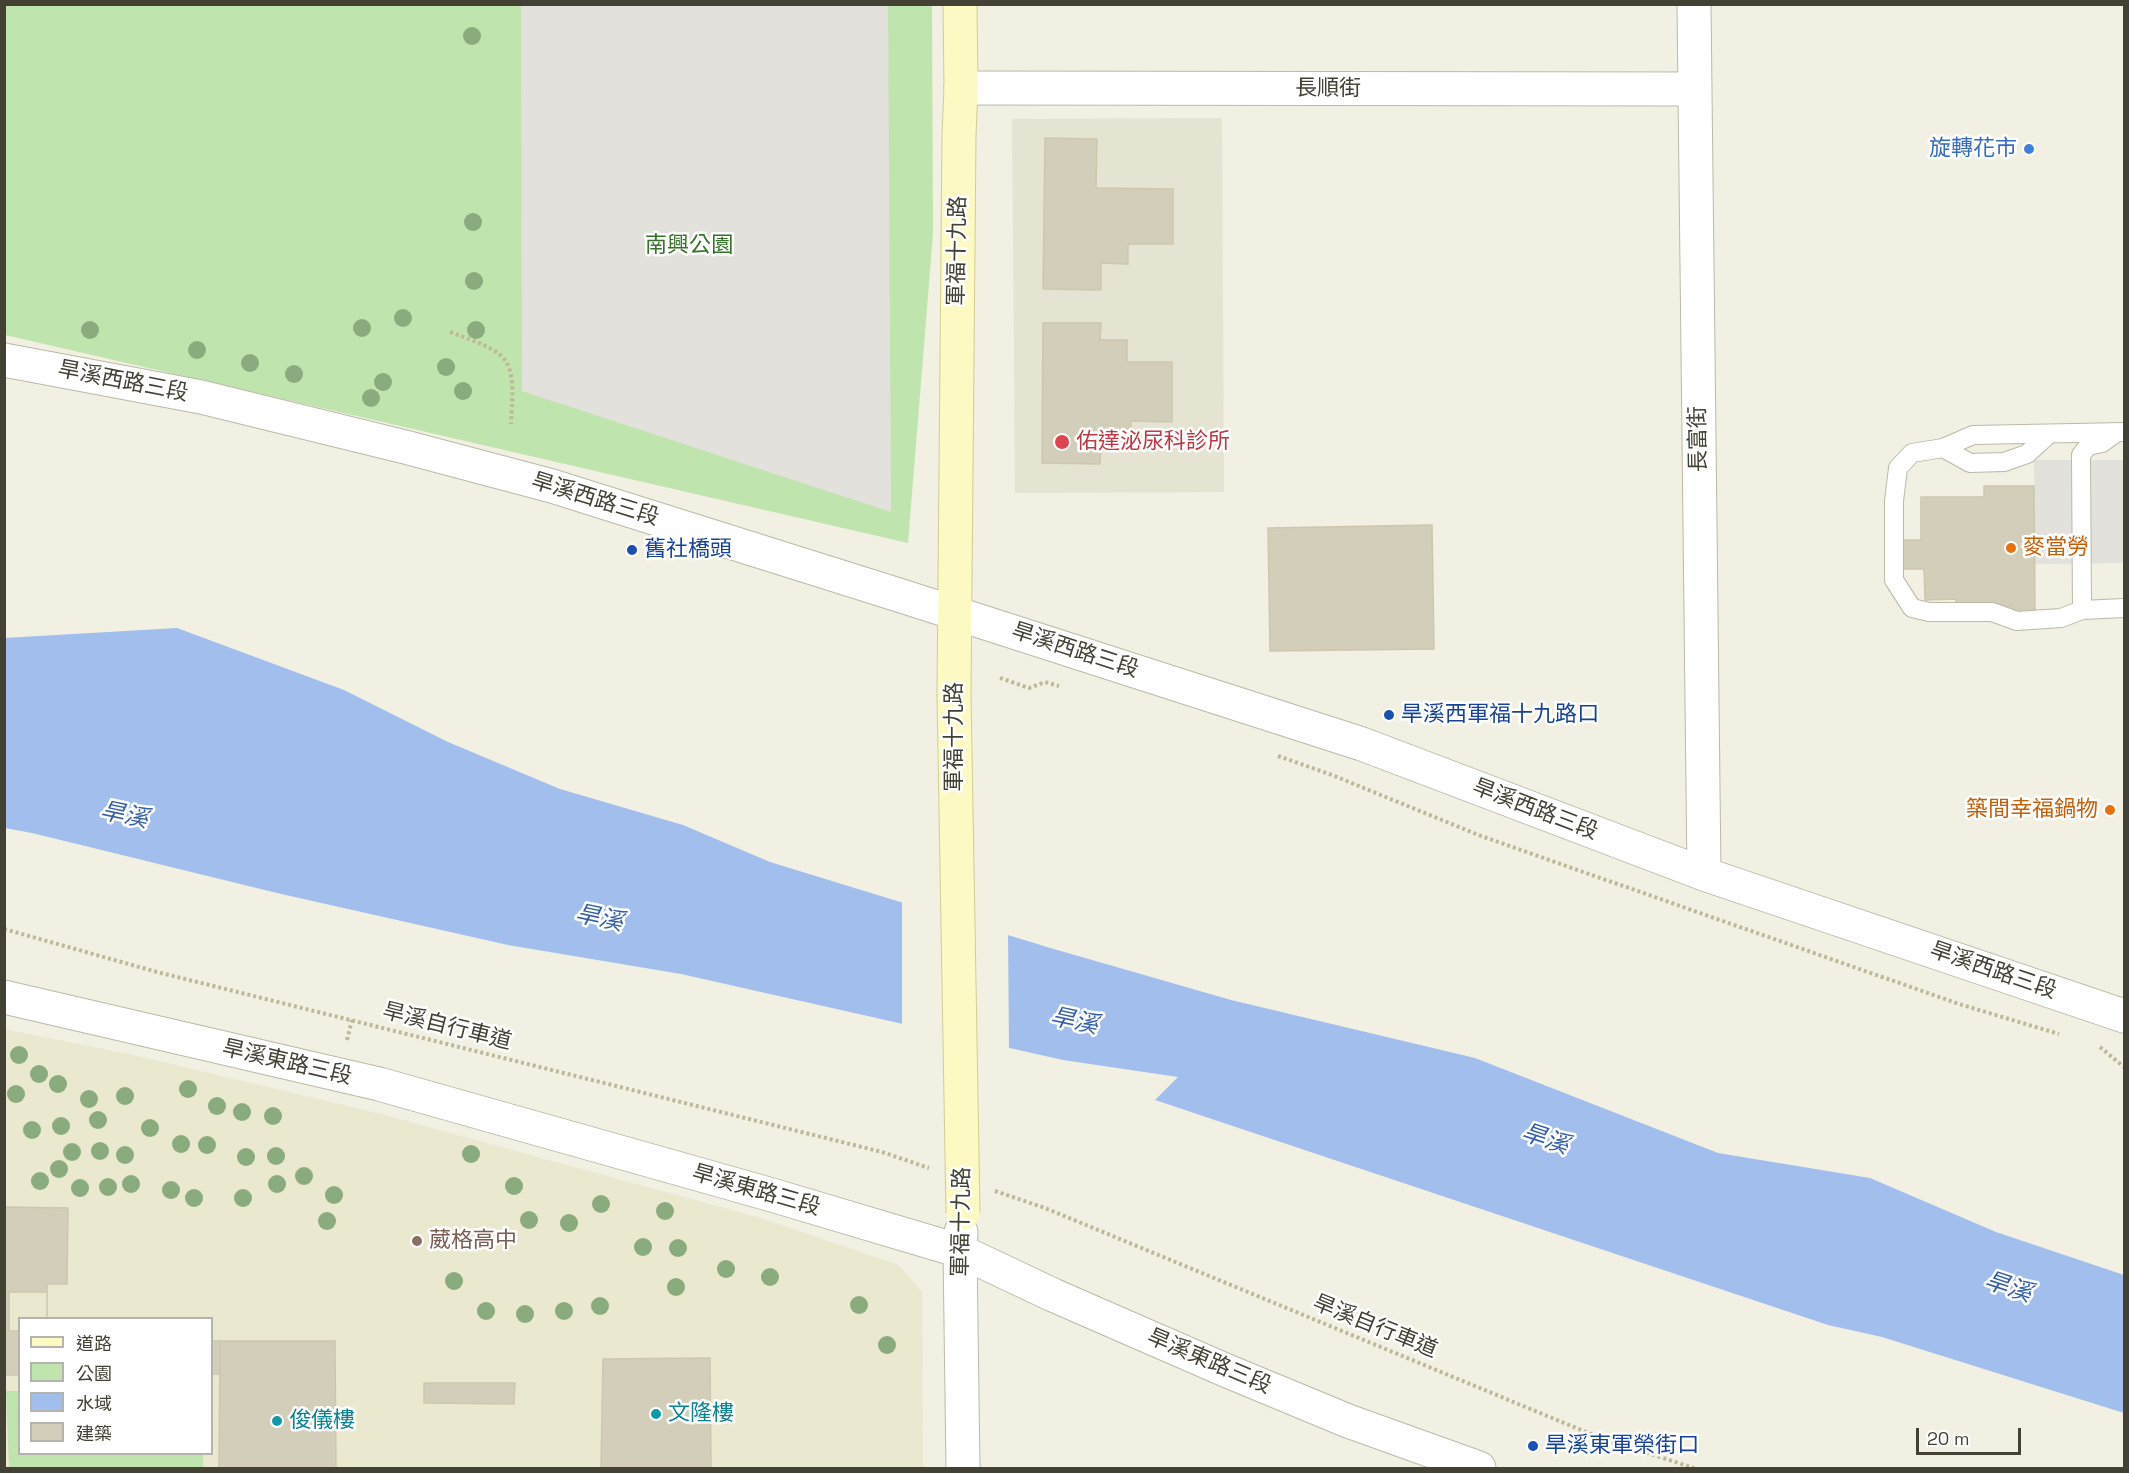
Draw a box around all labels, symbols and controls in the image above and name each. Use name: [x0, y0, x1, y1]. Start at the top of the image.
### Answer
street label: 長順街: [1295, 76, 1361, 102]
place label: 旋轉花市: [1929, 136, 2017, 162]
marker: 旋轉花市: [2022, 142, 2036, 156]
street label: 軍福十九路: [944, 196, 972, 306]
park label: 南興公園: [645, 233, 733, 259]
street label: 旱溪西路三段: [56, 356, 190, 408]
street label: 長富街: [1685, 406, 1713, 472]
place label: 佑達泌尿科診所: [1076, 429, 1230, 455]
marker: 佑達泌尿科診所: [1053, 433, 1071, 451]
street label: 旱溪西路三段: [528, 468, 662, 532]
place label: 麥當勞: [2023, 535, 2089, 561]
place label: 舊社橋頭: [644, 537, 732, 563]
marker: 麥當勞: [2004, 541, 2018, 555]
marker: 舊社橋頭: [625, 543, 639, 557]
street label: 旱溪西路三段: [1008, 618, 1142, 684]
street label: 軍福十九路: [942, 682, 968, 792]
place label: 旱溪西軍福十九路口: [1401, 702, 1599, 728]
marker: 旱溪西軍福十九路口: [1382, 708, 1396, 722]
street label: 旱溪西路三段: [1469, 774, 1601, 846]
water label: 旱溪: [98, 797, 150, 835]
place label: 築間幸福鍋物: [1966, 797, 2098, 823]
marker: 築間幸福鍋物: [2103, 803, 2117, 817]
water label: 旱溪: [573, 900, 625, 938]
street label: 旱溪西路三段: [1926, 937, 2060, 1005]
street label: 旱溪自行車道: [380, 998, 514, 1056]
water label: 旱溪: [1048, 1003, 1100, 1041]
street label: 旱溪東路三段: [220, 1035, 354, 1091]
water label: 旱溪: [1518, 1119, 1572, 1161]
street label: 旱溪東路三段: [689, 1160, 823, 1222]
street label: 軍福十九路: [948, 1167, 976, 1277]
place label: 葳格高中: [429, 1228, 517, 1254]
marker: 葳格高中: [410, 1234, 424, 1248]
water label: 旱溪: [1981, 1267, 2035, 1309]
street label: 旱溪自行車道: [1309, 1290, 1441, 1364]
legend: [18, 1317, 213, 1455]
street label: 旱溪東路三段: [1143, 1324, 1275, 1400]
text: 道路: [76, 1332, 112, 1355]
text: 公園: [76, 1362, 112, 1385]
text: 水域: [76, 1392, 112, 1415]
place label: 文隆樓: [668, 1401, 734, 1427]
marker: 文隆樓: [649, 1407, 663, 1421]
place label: 俊儀樓: [289, 1408, 355, 1434]
marker: 俊儀樓: [270, 1414, 284, 1428]
scale bar: [1919, 1416, 2024, 1454]
text: 建築: [76, 1422, 112, 1445]
text: 20 m: [1927, 1427, 1970, 1450]
place label: 旱溪東軍榮街口: [1545, 1433, 1699, 1459]
marker: 旱溪東軍榮街口: [1526, 1439, 1540, 1453]

